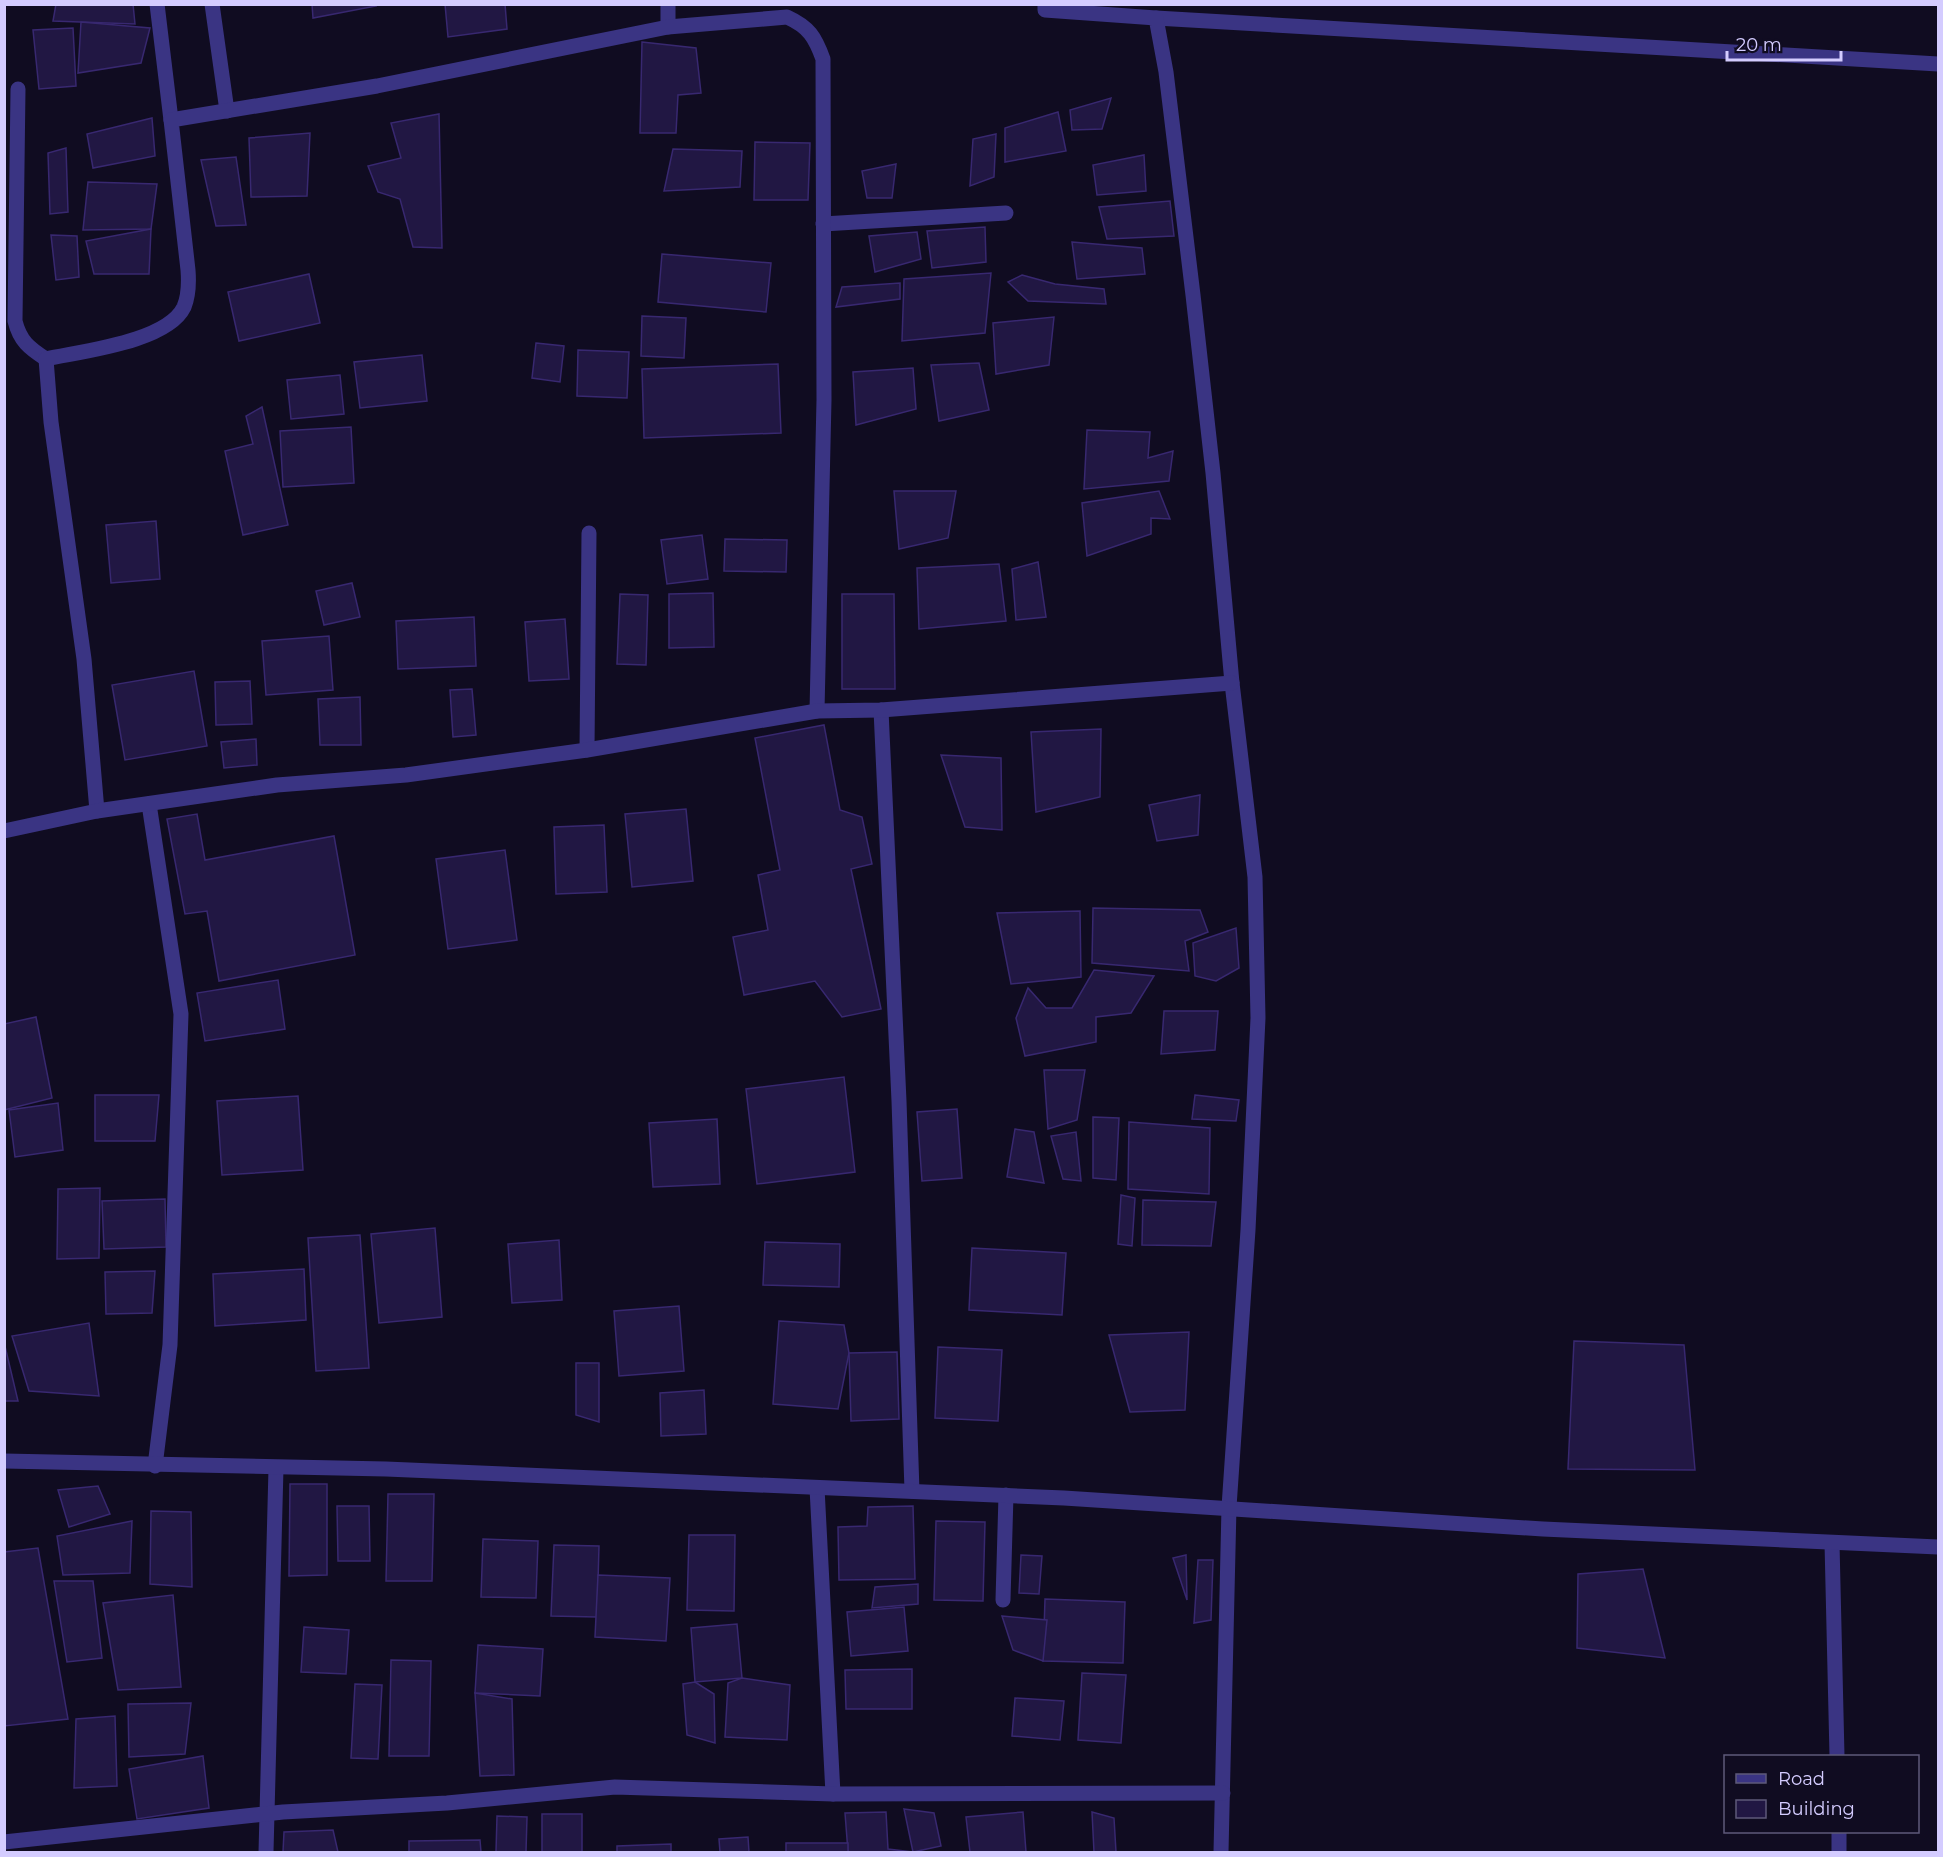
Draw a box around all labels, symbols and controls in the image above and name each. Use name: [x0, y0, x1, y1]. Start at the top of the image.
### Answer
scale bar: [1727, 24, 1841, 62]
text: 20 m: [1736, 34, 1782, 56]
legend: [1724, 1755, 1919, 1833]
text: Road: [1778, 1768, 1825, 1790]
text: Building: [1778, 1798, 1855, 1820]

